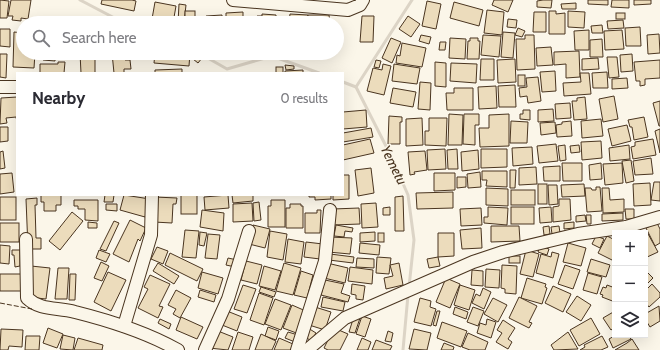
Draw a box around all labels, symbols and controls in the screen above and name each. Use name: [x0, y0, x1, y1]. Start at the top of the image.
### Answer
search box: [16, 16, 344, 60]
icon: search: [30, 27, 52, 49]
text: Search here: [62, 29, 137, 47]
text: Nearby: [32, 88, 85, 108]
text: 0 results: [280, 90, 328, 106]
water label: Yemetu: [377, 142, 411, 188]
map controls: [612, 230, 648, 338]
button: +: [612, 230, 648, 266]
button: −: [612, 266, 648, 302]
button: layers: [612, 302, 648, 338]

